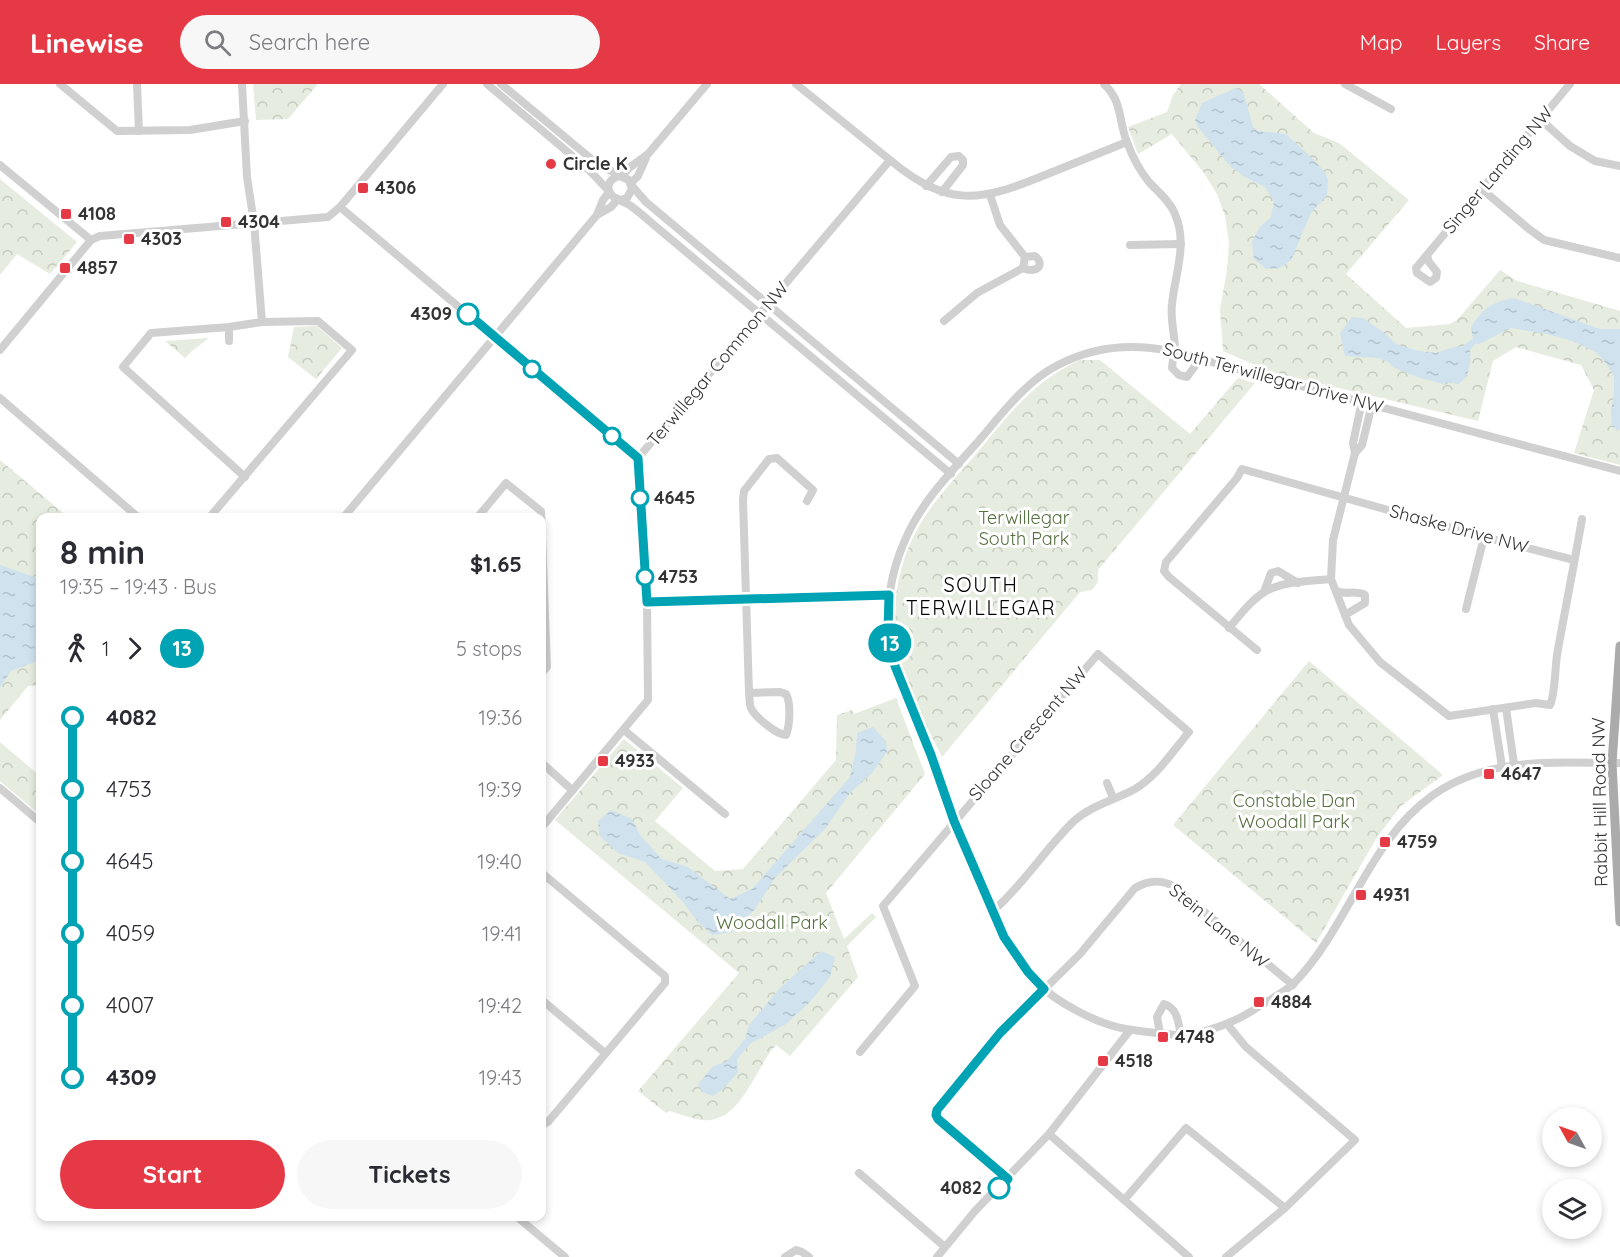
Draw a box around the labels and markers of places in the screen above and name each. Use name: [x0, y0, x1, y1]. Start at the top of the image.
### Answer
place label: Circle K: [563, 152, 628, 175]
marker: Circle K: [544, 157, 558, 171]
place label: 4306: [375, 176, 416, 199]
marker: 4306: [356, 181, 370, 195]
place label: 4108: [78, 202, 116, 225]
marker: 4108: [59, 207, 73, 221]
place label: 4304: [238, 210, 280, 233]
marker: 4304: [219, 215, 233, 229]
place label: 4303: [141, 227, 182, 250]
marker: 4303: [122, 232, 136, 246]
place label: 4857: [77, 256, 118, 279]
marker: 4857: [58, 261, 72, 275]
place label: 4309: [410, 302, 452, 325]
marker: 4309: [457, 303, 479, 325]
unlabelled marker: [523, 360, 541, 378]
unlabelled marker: [603, 427, 621, 445]
place label: 4645: [654, 486, 696, 509]
marker: 4645: [631, 489, 649, 507]
place label: 4753: [658, 565, 698, 588]
marker: 4753: [636, 568, 654, 586]
place label: 4933: [615, 749, 655, 772]
marker: 4933: [596, 754, 610, 768]
place label: 4647: [1501, 762, 1542, 785]
marker: 4647: [1482, 767, 1496, 781]
place label: 4759: [1397, 830, 1438, 853]
marker: 4759: [1378, 835, 1392, 849]
place label: 4931: [1373, 883, 1410, 906]
marker: 4931: [1354, 888, 1368, 902]
place label: 4884: [1271, 990, 1312, 1013]
marker: 4884: [1252, 995, 1266, 1009]
place label: 4748: [1175, 1025, 1215, 1048]
marker: 4748: [1156, 1030, 1170, 1044]
place label: 4518: [1115, 1049, 1153, 1072]
marker: 4518: [1096, 1054, 1110, 1068]
place label: 4082: [940, 1176, 982, 1199]
marker: 4082: [988, 1177, 1010, 1199]

